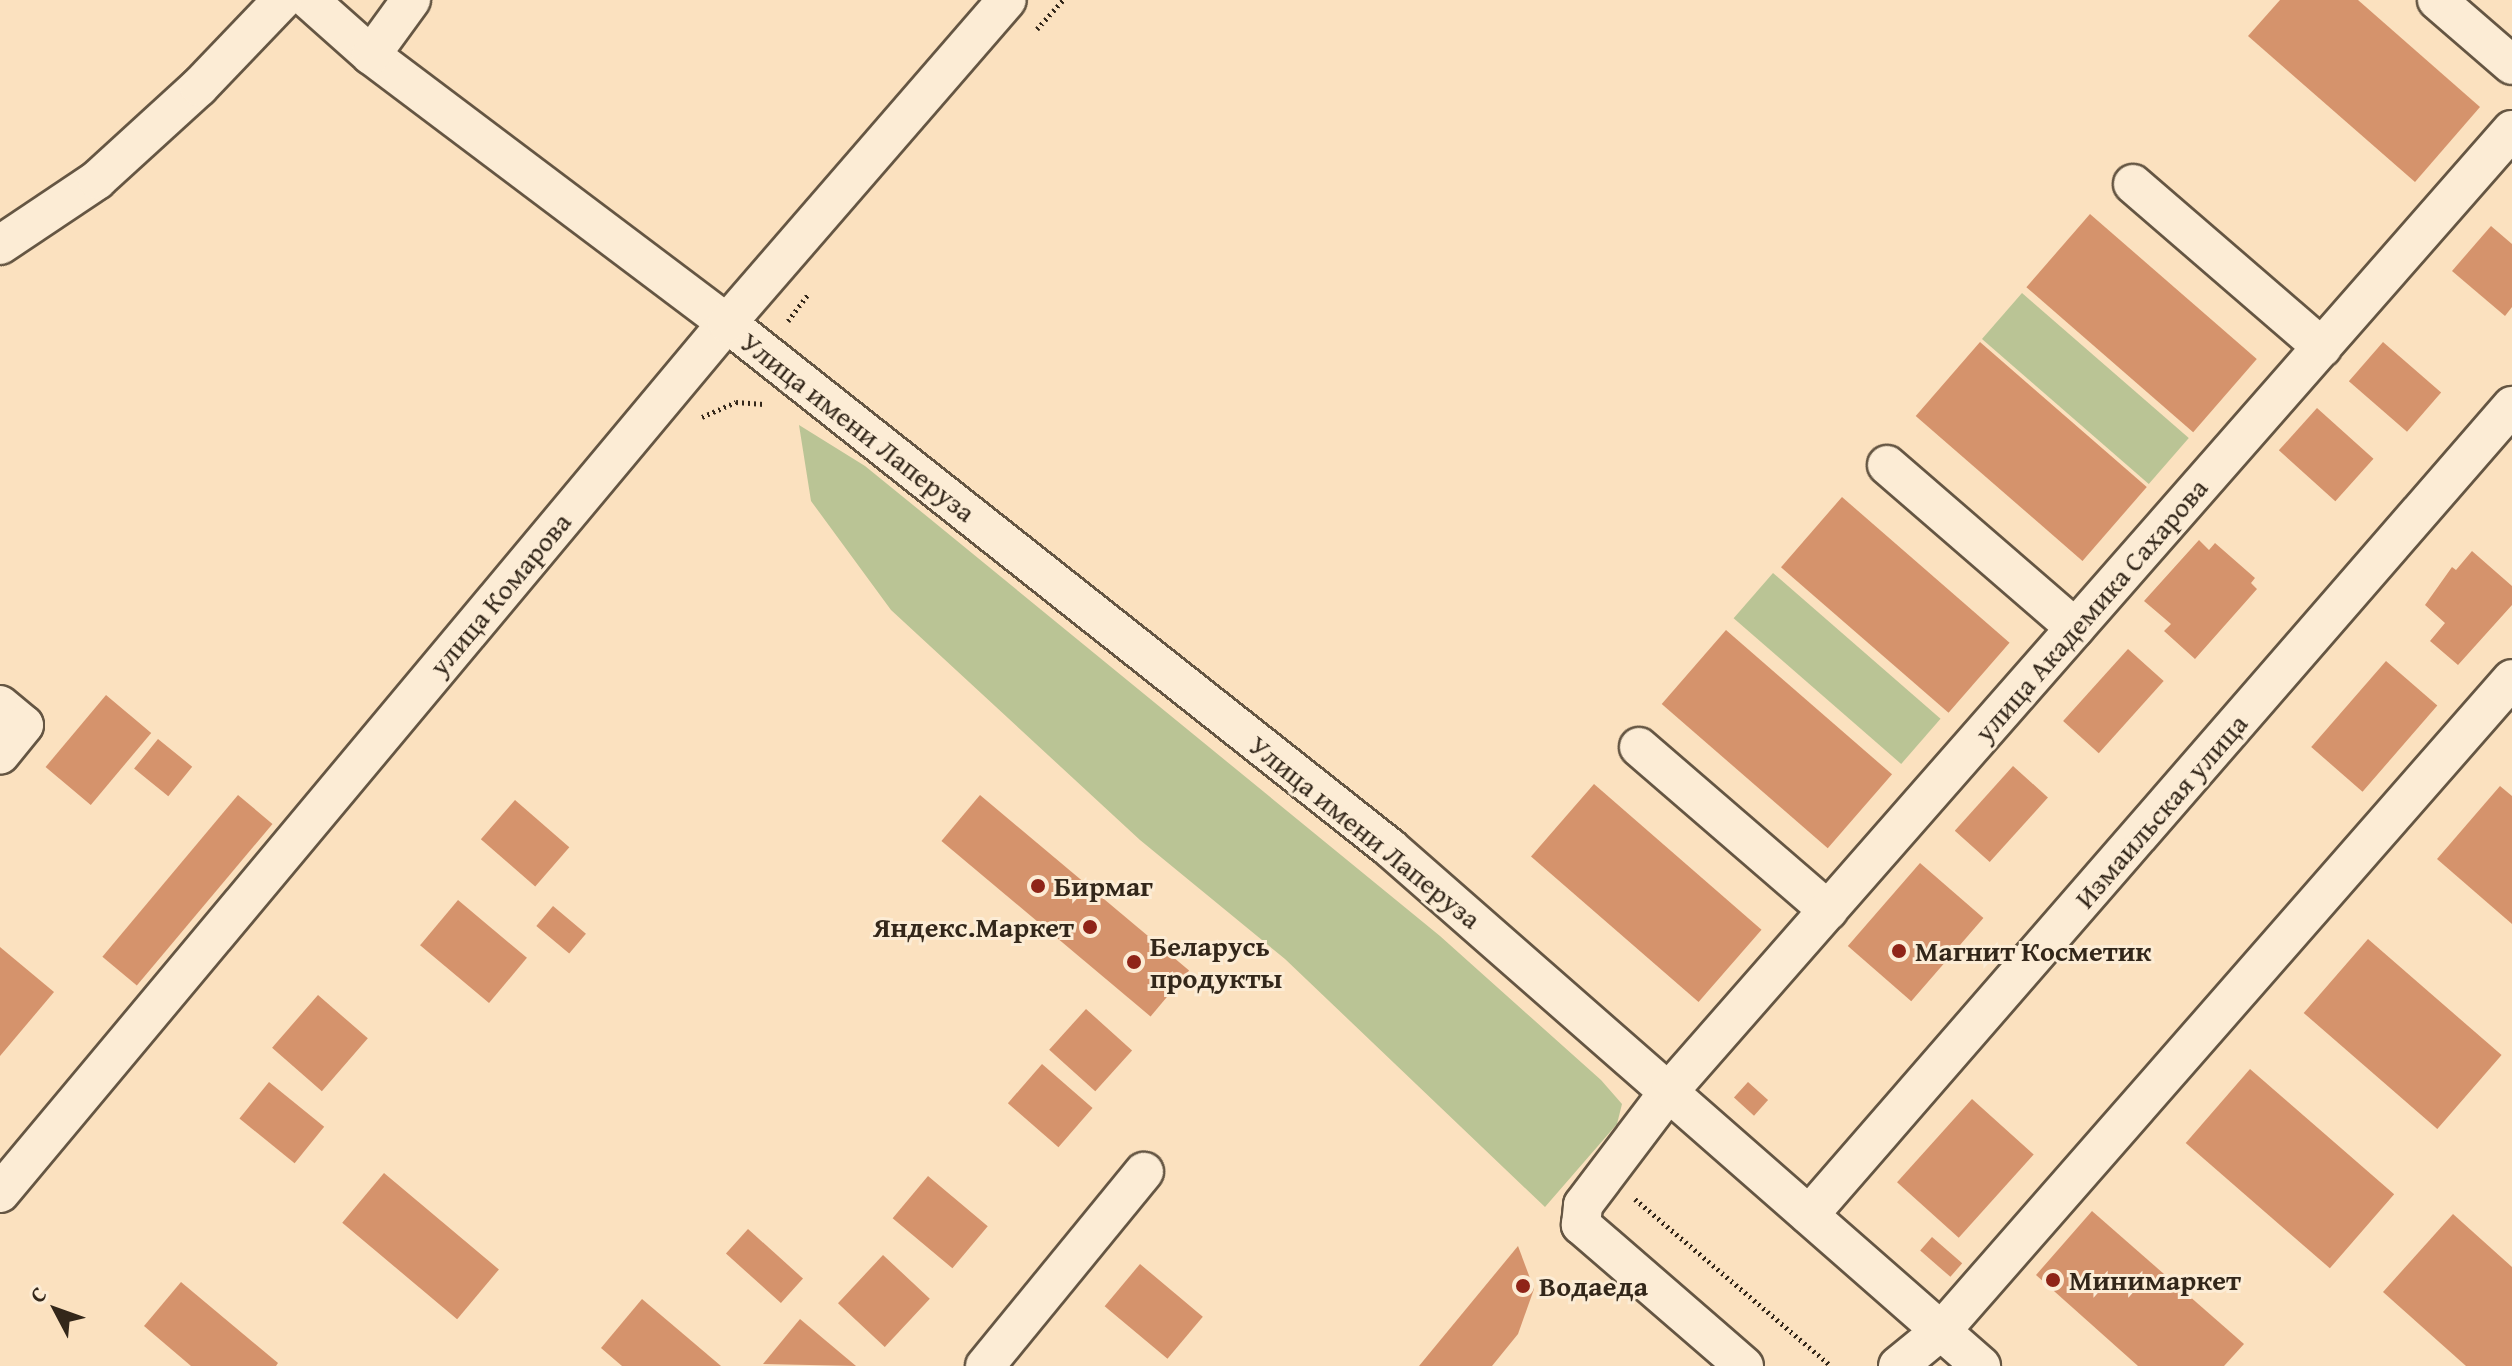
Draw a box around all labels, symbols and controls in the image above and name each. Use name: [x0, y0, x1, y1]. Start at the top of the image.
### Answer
street label: Улица имени Лаперуза: [734, 325, 982, 529]
street label: улица Академика Сахарова: [1967, 471, 2215, 749]
street label: улица Комарова: [422, 505, 578, 683]
street label: Измаильская улица: [2068, 707, 2254, 915]
street label: Улица имени Лаперуза: [1242, 728, 1488, 936]
place label: Бирмаг: [1054, 869, 1153, 903]
marker: Бирмаг: [1029, 877, 1047, 895]
place label: Яндекс.Маркет: [873, 910, 1074, 944]
marker: Яндекс.Маркет: [1081, 918, 1099, 936]
place label: Беларусь продукты: [1150, 929, 1282, 995]
place label: Магнит Косметик: [1915, 934, 2151, 968]
marker: Магнит Косметик: [1890, 942, 1908, 960]
marker: Беларусь продукты: [1125, 953, 1143, 971]
place label: Минимаркет: [2069, 1263, 2241, 1297]
place label: Водаеда: [1539, 1269, 1648, 1303]
north arrow: [16, 1270, 96, 1350]
marker: Минимаркет: [2044, 1271, 2062, 1289]
marker: Водаеда: [1514, 1277, 1532, 1295]
text: С: [22, 1279, 54, 1309]

